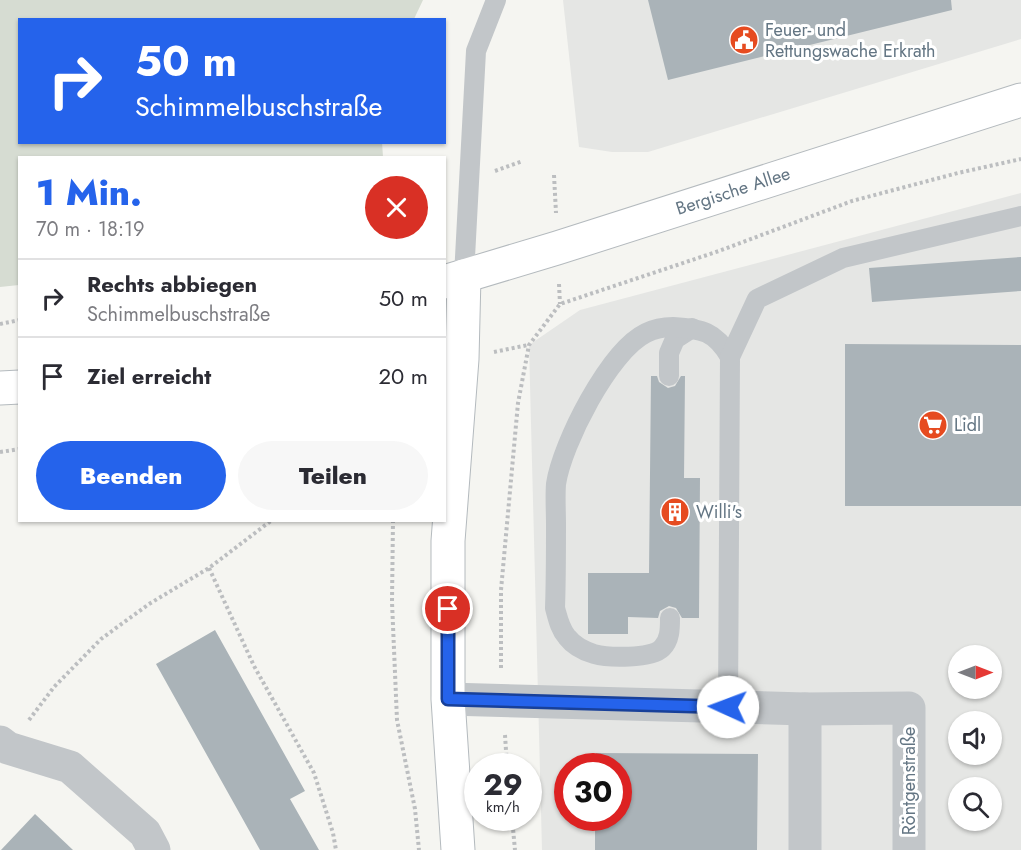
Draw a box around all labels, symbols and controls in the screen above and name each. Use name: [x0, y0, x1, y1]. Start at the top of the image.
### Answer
place label: Feuer- und Rettungswache Erkrath: [765, 17, 936, 64]
public building icon: Feuer- und Rettungswache Erkrath: [728, 24, 760, 56]
text: 50 m: [135, 31, 237, 92]
icon: right: [36, 42, 114, 120]
text: Schimmelbuschstraße: [135, 87, 382, 126]
street label: Bergische Allee: [672, 160, 794, 222]
text: 1 Min.: [36, 166, 142, 218]
button: close: [365, 176, 428, 239]
text: 70 m · 18:19: [36, 215, 145, 244]
text: Rechts abbiegen: [87, 268, 257, 300]
icon: right: [36, 282, 69, 315]
text: 50 m: [379, 282, 428, 314]
text: Schimmelbuschstraße: [87, 300, 270, 329]
icon: arrive: [36, 360, 69, 393]
text: Ziel erreicht: [87, 360, 211, 392]
text: 20 m: [379, 360, 428, 392]
supermarket icon: Lidl: [917, 409, 949, 441]
place label: Lidl: [954, 412, 981, 438]
button: Beenden: [36, 441, 226, 510]
button: Teilen: [238, 441, 428, 510]
building icon: Willi's: [659, 496, 691, 528]
place label: Willi's: [696, 499, 742, 525]
pin: [422, 583, 473, 634]
icon: arrive: [431, 592, 464, 625]
north arrow: [948, 645, 1002, 699]
map controls: [948, 645, 1002, 831]
position arrow: [696, 675, 760, 739]
button: sound: [948, 711, 1002, 765]
street label: Röntgenstraße: [896, 727, 922, 835]
speed limit sign: 30: [554, 753, 632, 831]
text: 29: [483, 763, 523, 806]
button: search: [948, 777, 1002, 831]
text: km/h: [486, 796, 520, 818]

